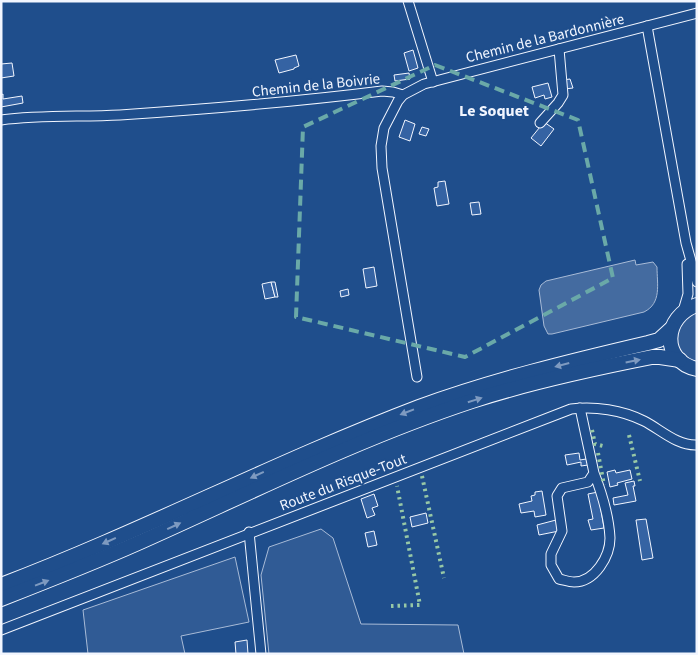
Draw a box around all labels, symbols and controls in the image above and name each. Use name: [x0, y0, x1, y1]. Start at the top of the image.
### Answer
street label: Chemin de la Bardonnière: [464, 9, 627, 68]
street label: Chemin de la Boivrie: [251, 68, 381, 103]
district label: Le Soquet: [459, 100, 529, 122]
one-way arrow: [625, 357, 640, 365]
one-way arrow: [555, 361, 570, 369]
one-way arrow: [468, 396, 483, 404]
one-way arrow: [399, 408, 414, 416]
street label: Route du Risque-Tout: [277, 449, 410, 516]
one-way arrow: [250, 471, 264, 479]
one-way arrow: [167, 522, 181, 530]
one-way arrow: [102, 537, 116, 545]
one-way arrow: [35, 579, 50, 587]

